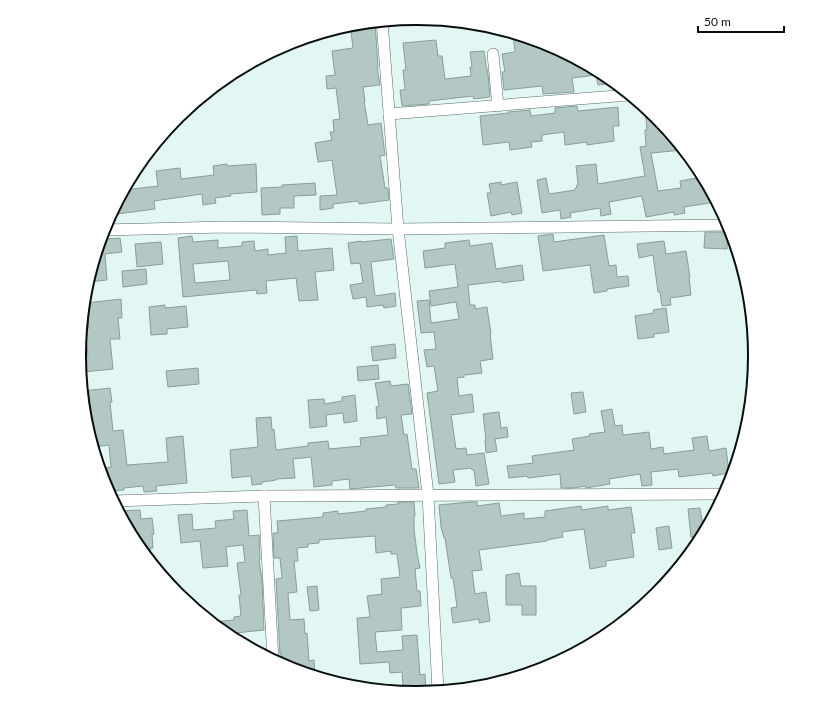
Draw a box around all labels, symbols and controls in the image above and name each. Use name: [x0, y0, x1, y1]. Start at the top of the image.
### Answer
scale bar: [698, 8, 784, 34]
text: 50 m: [704, 14, 731, 29]

